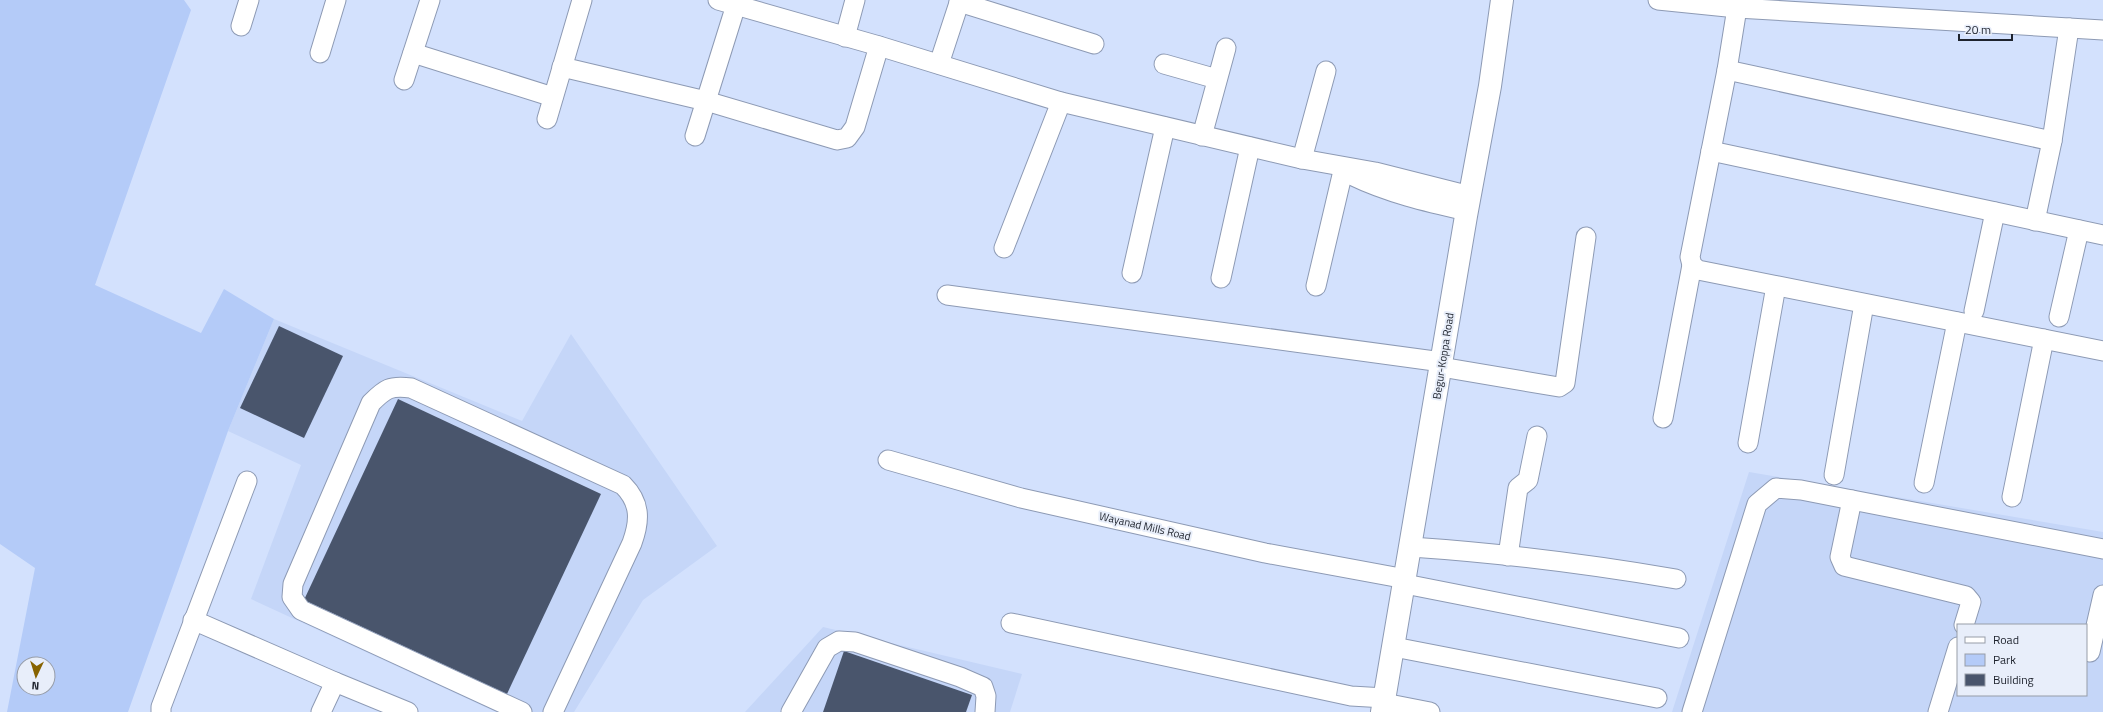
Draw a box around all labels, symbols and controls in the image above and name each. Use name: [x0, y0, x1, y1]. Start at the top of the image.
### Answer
scale bar: [1959, 16, 2012, 42]
text: 20 m: [1965, 20, 1991, 39]
street label: Begur-Koppa Road: [1428, 312, 1458, 400]
street label: Wayanad Mills Road: [1098, 508, 1193, 544]
legend: [1957, 624, 2087, 696]
text: Road: [1993, 630, 2019, 649]
text: Park: [1993, 650, 2016, 669]
north arrow: [16, 656, 56, 696]
text: Building: [1993, 670, 2034, 689]
text: N: [31, 678, 40, 694]

